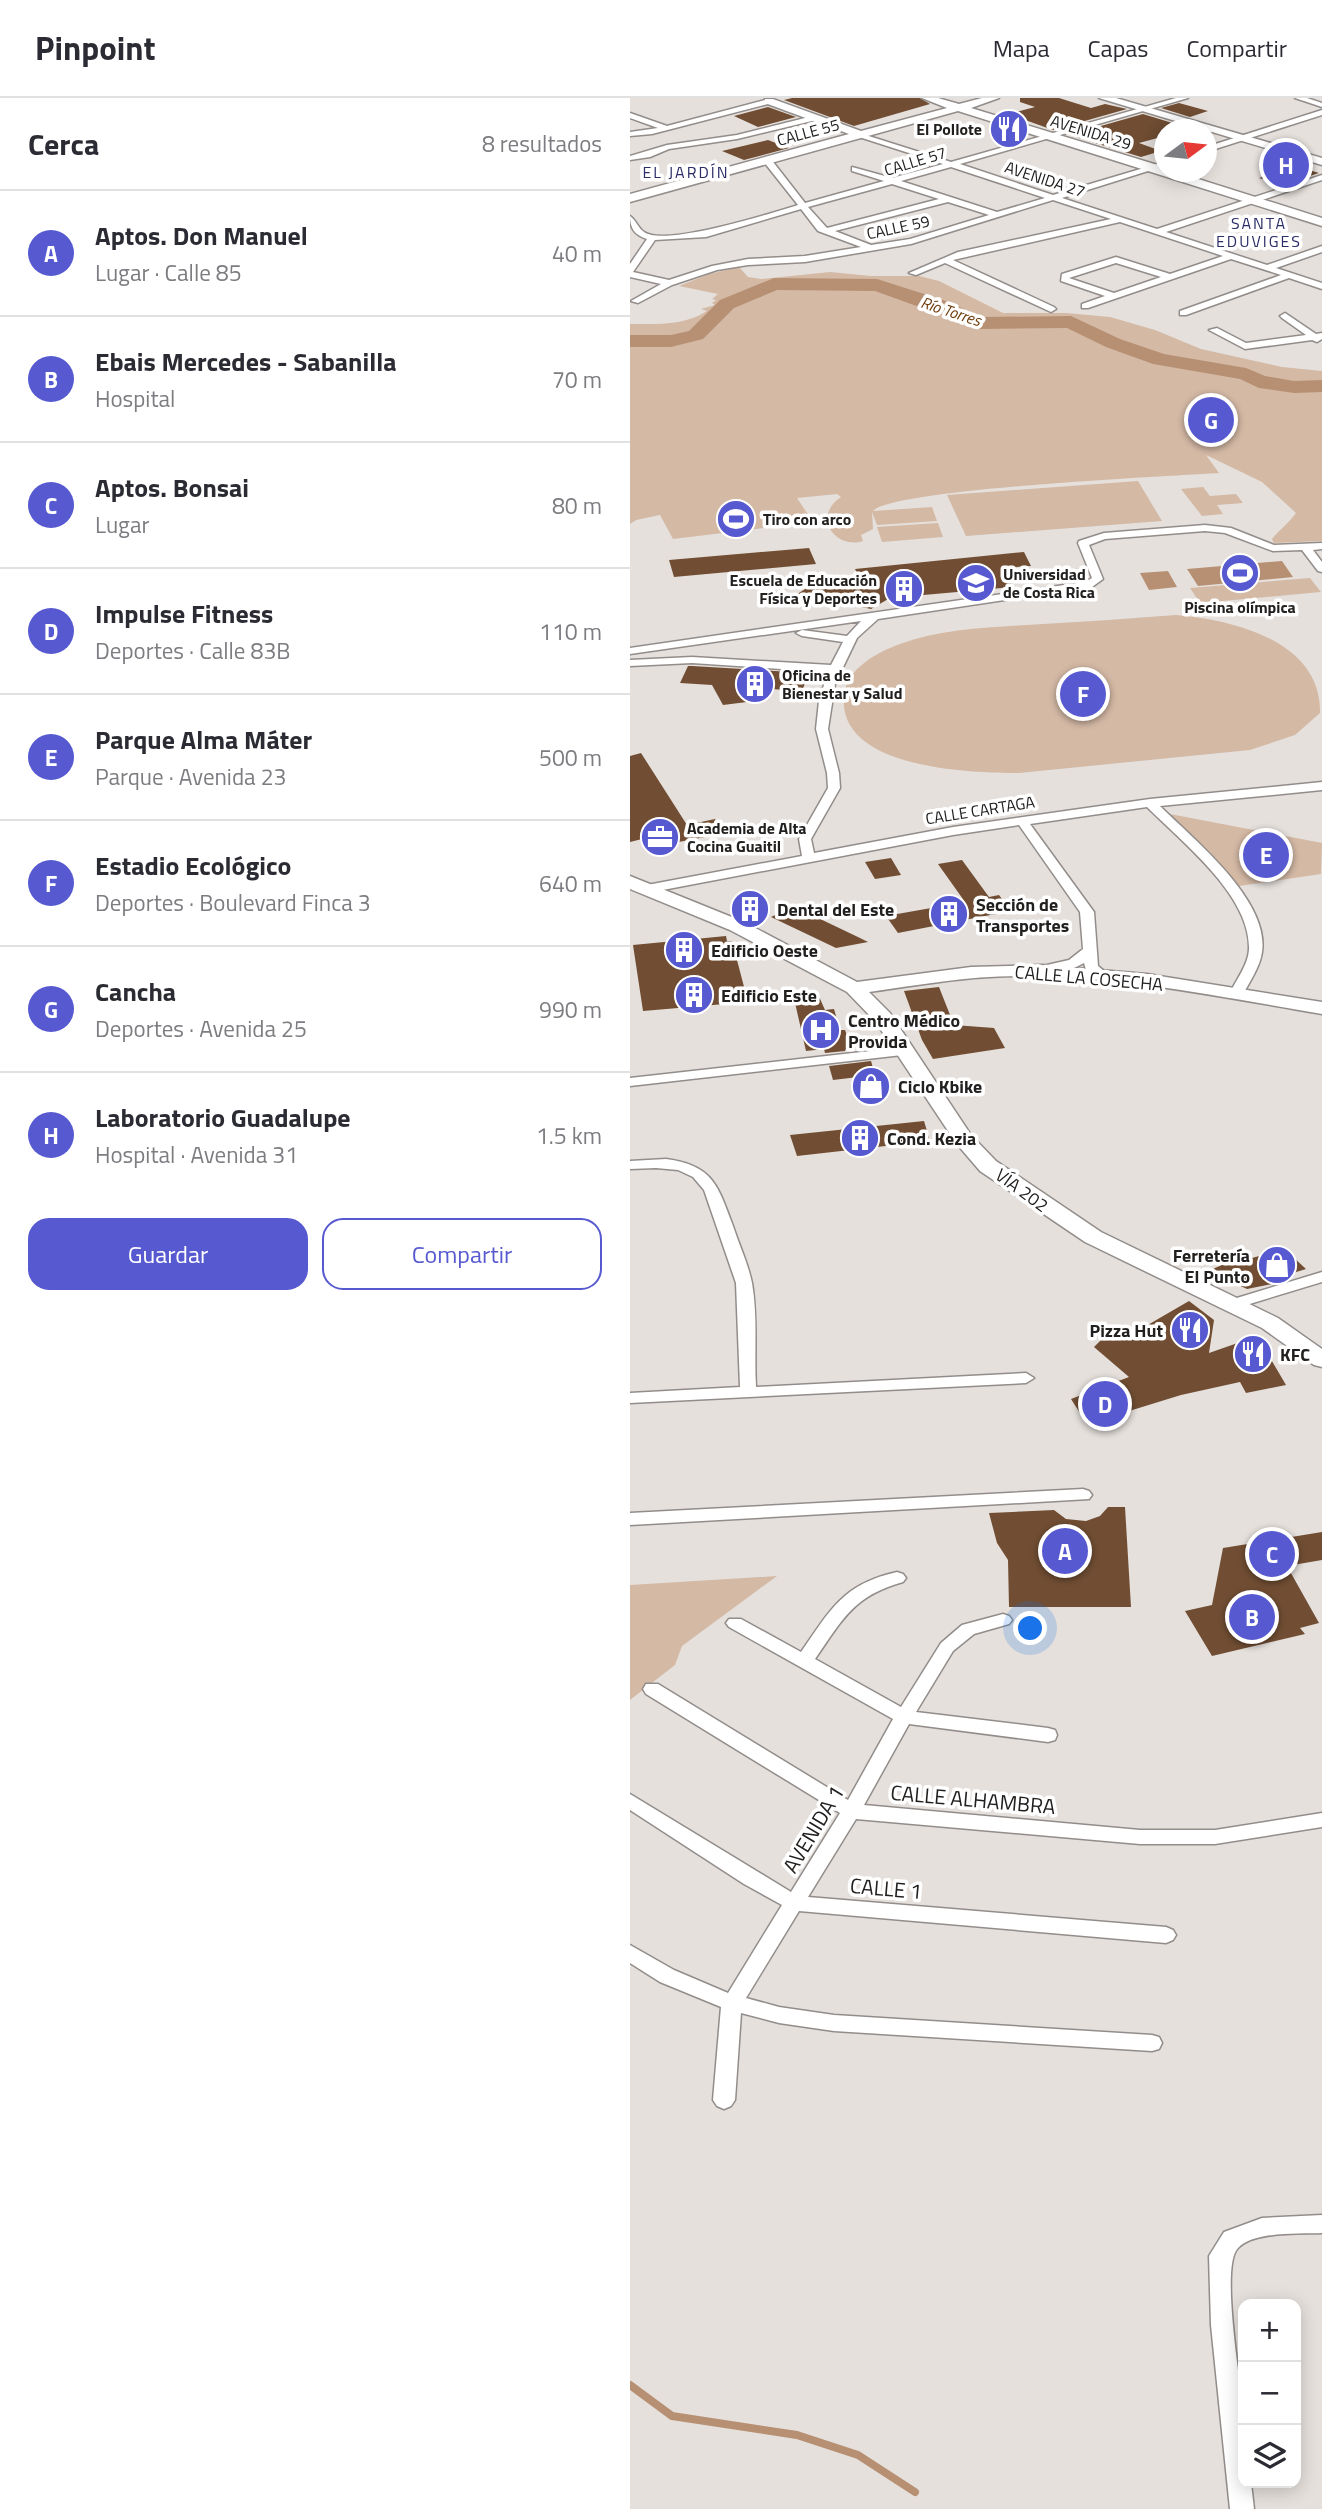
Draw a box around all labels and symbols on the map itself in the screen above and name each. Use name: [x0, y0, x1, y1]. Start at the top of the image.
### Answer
restaurant icon: El Pollote: [988, 108, 1030, 150]
street label: AVENIDA 29: [1048, 108, 1134, 156]
street label: CALLE 55: [774, 112, 842, 152]
place label: El Pollote: [916, 117, 982, 141]
north arrow: [1154, 119, 1217, 182]
pin: H: [1263, 139, 1309, 191]
street label: CALLE 57: [881, 140, 949, 182]
street label: AVENIDA 27: [1002, 155, 1088, 203]
district label: EL JARDÍN: [642, 160, 730, 184]
street label: CALLE 59: [864, 209, 932, 245]
district label: SANTA EDUVIGES: [1216, 211, 1302, 253]
water label: Río Torres: [918, 290, 985, 332]
pin: G: [1188, 394, 1234, 446]
sports icon: Tiro con arco: [715, 498, 757, 540]
place label: Tiro con arco: [763, 507, 851, 531]
sports icon: Piscina olímpica: [1219, 552, 1261, 594]
school or university icon: Universidad de Costa Rica: [955, 562, 997, 604]
place label: Universidad de Costa Rica: [1003, 562, 1095, 604]
place label: Escuela de Educación Física y Deportes: [730, 568, 877, 610]
building icon: Escuela de Educación Física y Deportes: [883, 568, 925, 610]
place label: Piscina olímpica: [1184, 595, 1296, 619]
building icon: Oficina de Bienestar y Salud: [734, 663, 776, 705]
place label: Oficina de Bienestar y Salud: [782, 663, 902, 705]
pin: F: [1060, 668, 1106, 720]
street label: CALLE CARTAGA: [924, 789, 1037, 830]
office icon: Academia de Alta Cocina Guaitil: [639, 816, 681, 858]
place label: Academia de Alta Cocina Guaitil: [687, 816, 806, 858]
pin: E: [1243, 829, 1289, 881]
building icon: Dental del Este: [729, 888, 771, 930]
place label: Sección de Transportes: [976, 891, 1069, 939]
building icon: Sección de Transportes: [928, 893, 970, 935]
place label: Dental del Este: [777, 896, 894, 923]
building icon: Edificio Oeste: [663, 929, 705, 971]
place label: Edificio Oeste: [711, 937, 818, 964]
street label: CALLE LA COSECHA: [1014, 958, 1165, 998]
building icon: Edificio Este: [673, 974, 715, 1016]
place label: Edificio Este: [721, 982, 817, 1009]
place label: Centro Médico Provida: [848, 1007, 960, 1055]
hospital icon: Centro Médico Provida: [800, 1009, 842, 1051]
shop icon: Ciclo Kbike: [850, 1065, 892, 1107]
place label: Ciclo Kbike: [898, 1073, 982, 1100]
building icon: Cond. Kezia: [839, 1117, 881, 1159]
place label: Cond. Kezia: [887, 1125, 976, 1152]
street label: VÍA 202: [990, 1161, 1054, 1219]
place label: Ferretería El Punto: [1173, 1242, 1250, 1290]
shop icon: Ferretería El Punto: [1256, 1244, 1298, 1286]
restaurant icon: Pizza Hut: [1169, 1309, 1211, 1351]
place label: Pizza Hut: [1090, 1317, 1163, 1344]
restaurant icon: KFC: [1232, 1333, 1274, 1375]
place label: KFC: [1280, 1341, 1310, 1368]
pin: D: [1082, 1378, 1128, 1430]
pin: A: [1042, 1525, 1088, 1577]
pin: C: [1249, 1528, 1295, 1580]
pin: B: [1229, 1591, 1275, 1643]
your location: [1013, 1611, 1047, 1645]
street label: CALLE ALHAMBRA: [889, 1776, 1057, 1822]
street label: AVENIDA 1: [774, 1779, 852, 1879]
street label: CALLE 1: [849, 1869, 923, 1907]

